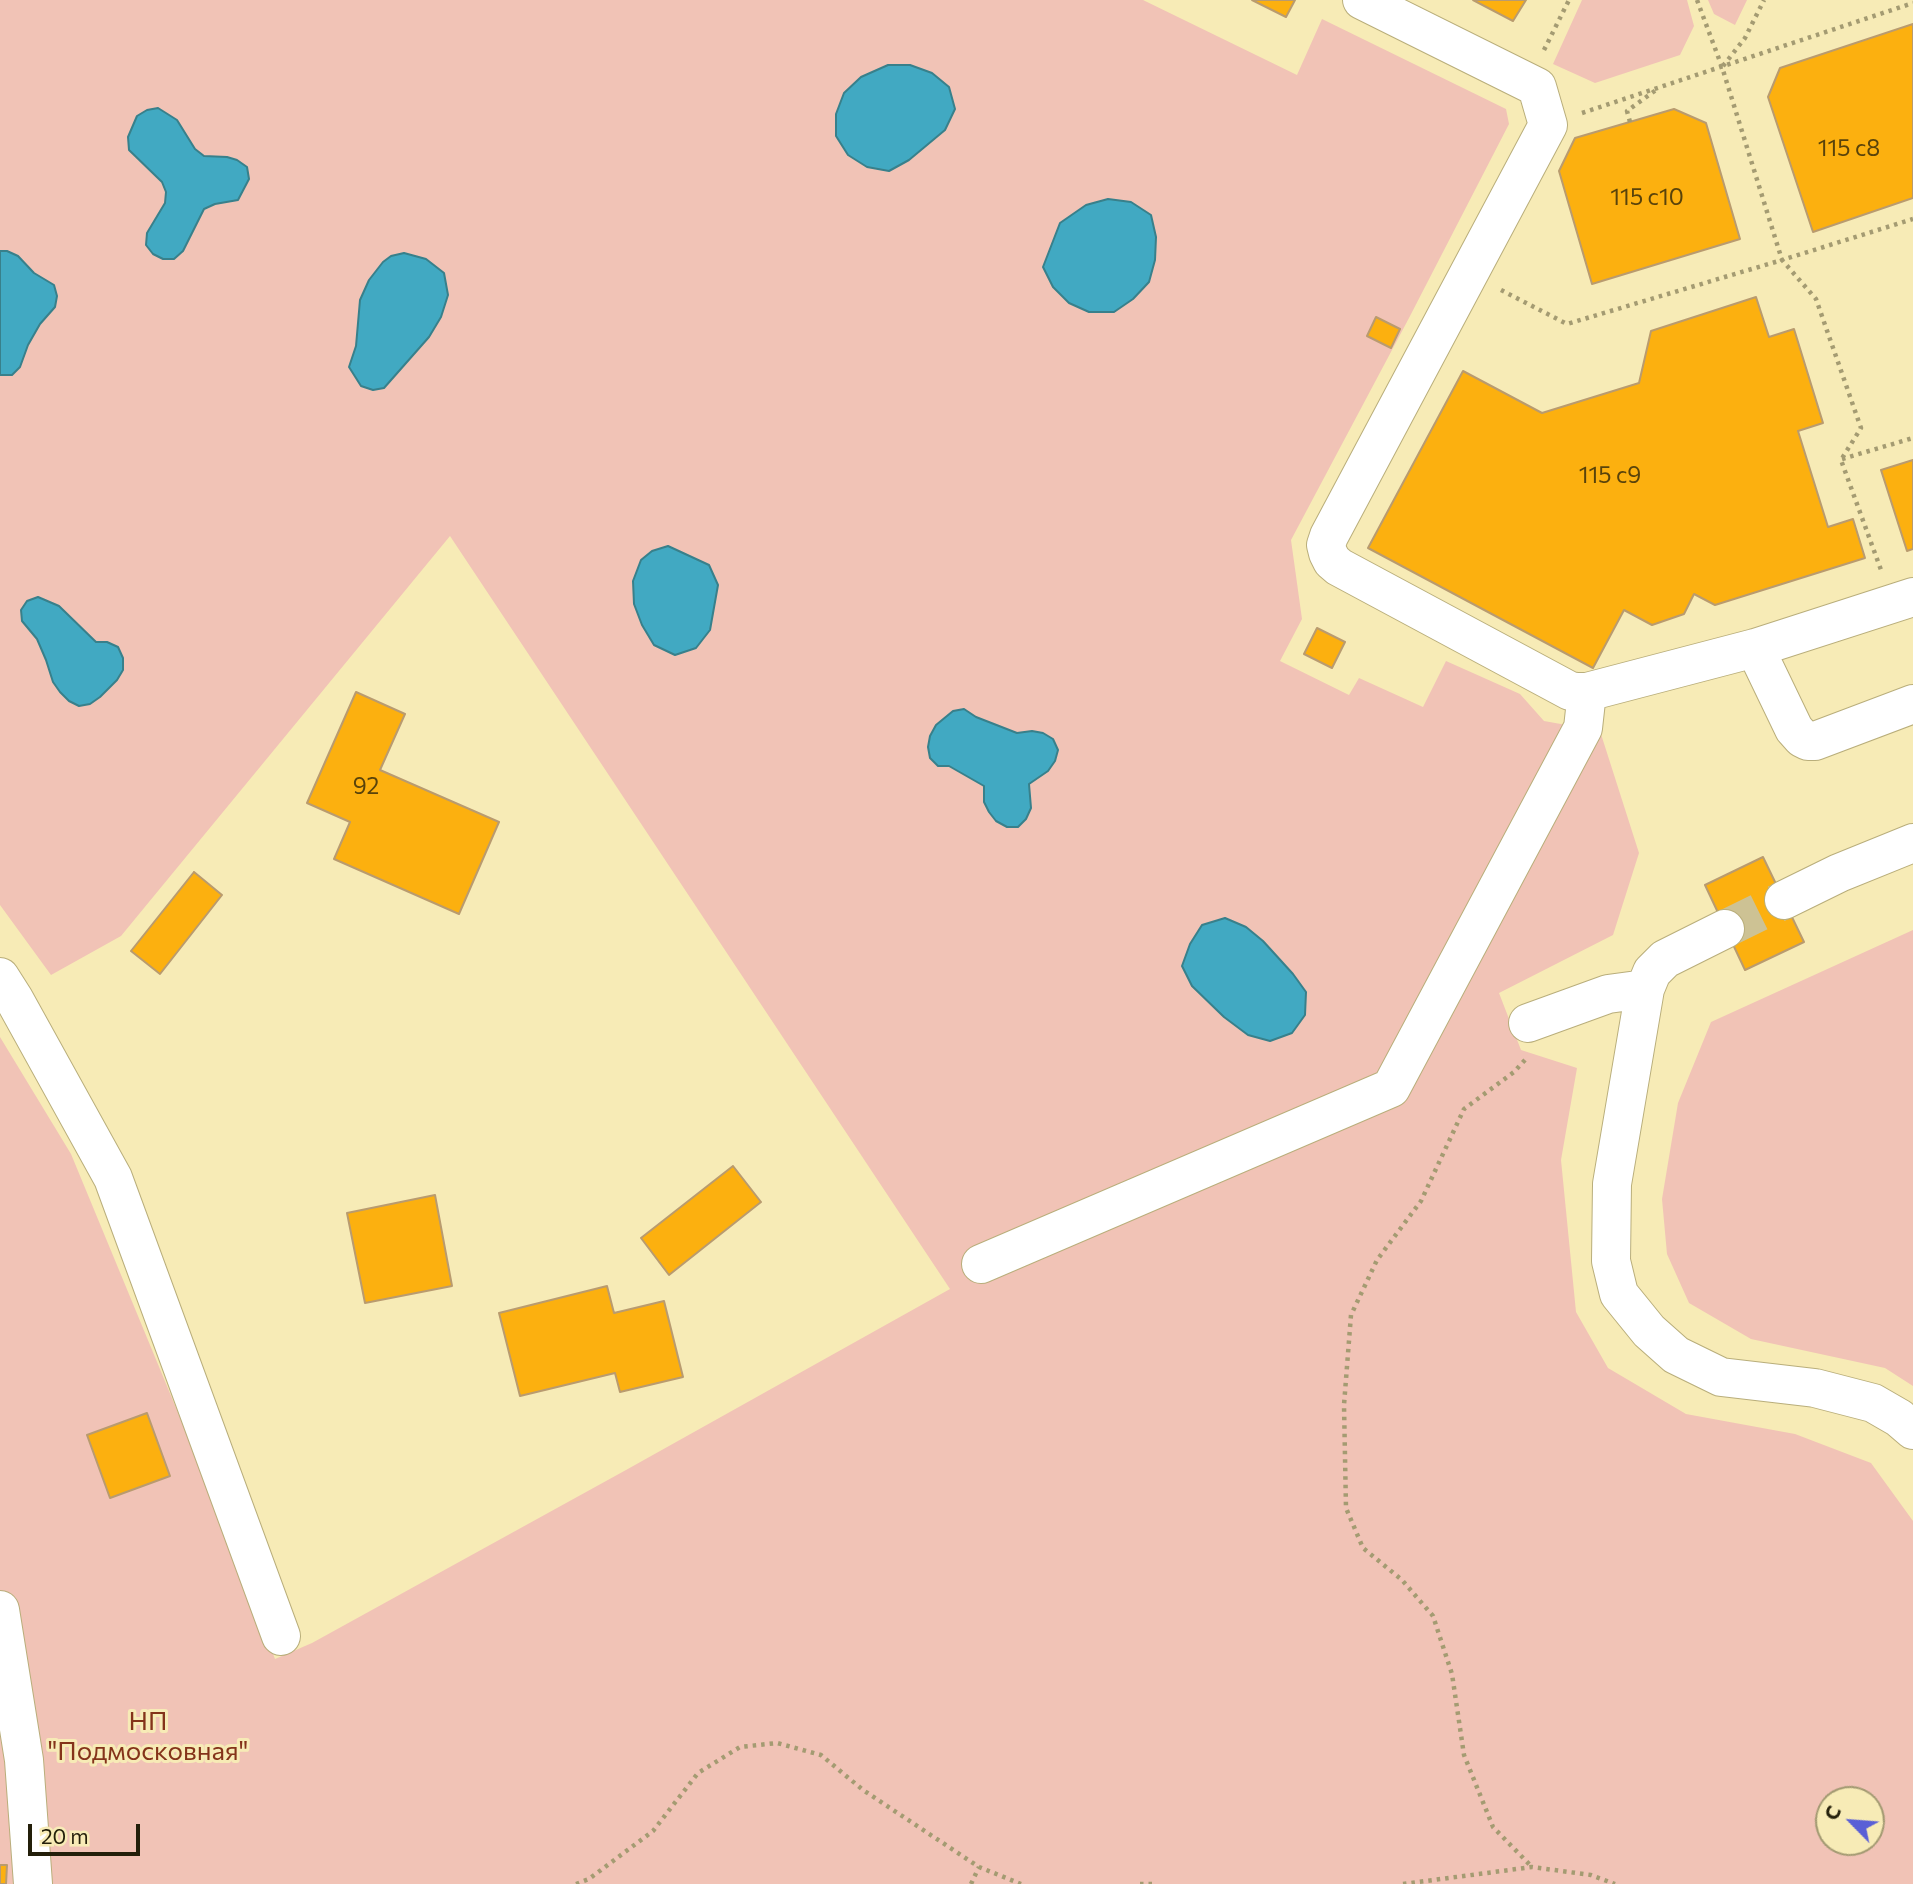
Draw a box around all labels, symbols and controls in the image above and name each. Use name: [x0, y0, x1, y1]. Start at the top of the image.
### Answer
house number: 115 с8: [1818, 134, 1880, 162]
house number: 115 с10: [1610, 183, 1684, 211]
house number: 115 с9: [1579, 461, 1641, 489]
house number: 92: [353, 772, 379, 800]
park label: НП "Подмосковная": [48, 1705, 248, 1766]
north arrow: [1815, 1786, 1885, 1856]
text: С: [1819, 1802, 1845, 1824]
scale bar: [32, 1811, 144, 1855]
text: 20 m: [41, 1823, 89, 1848]

